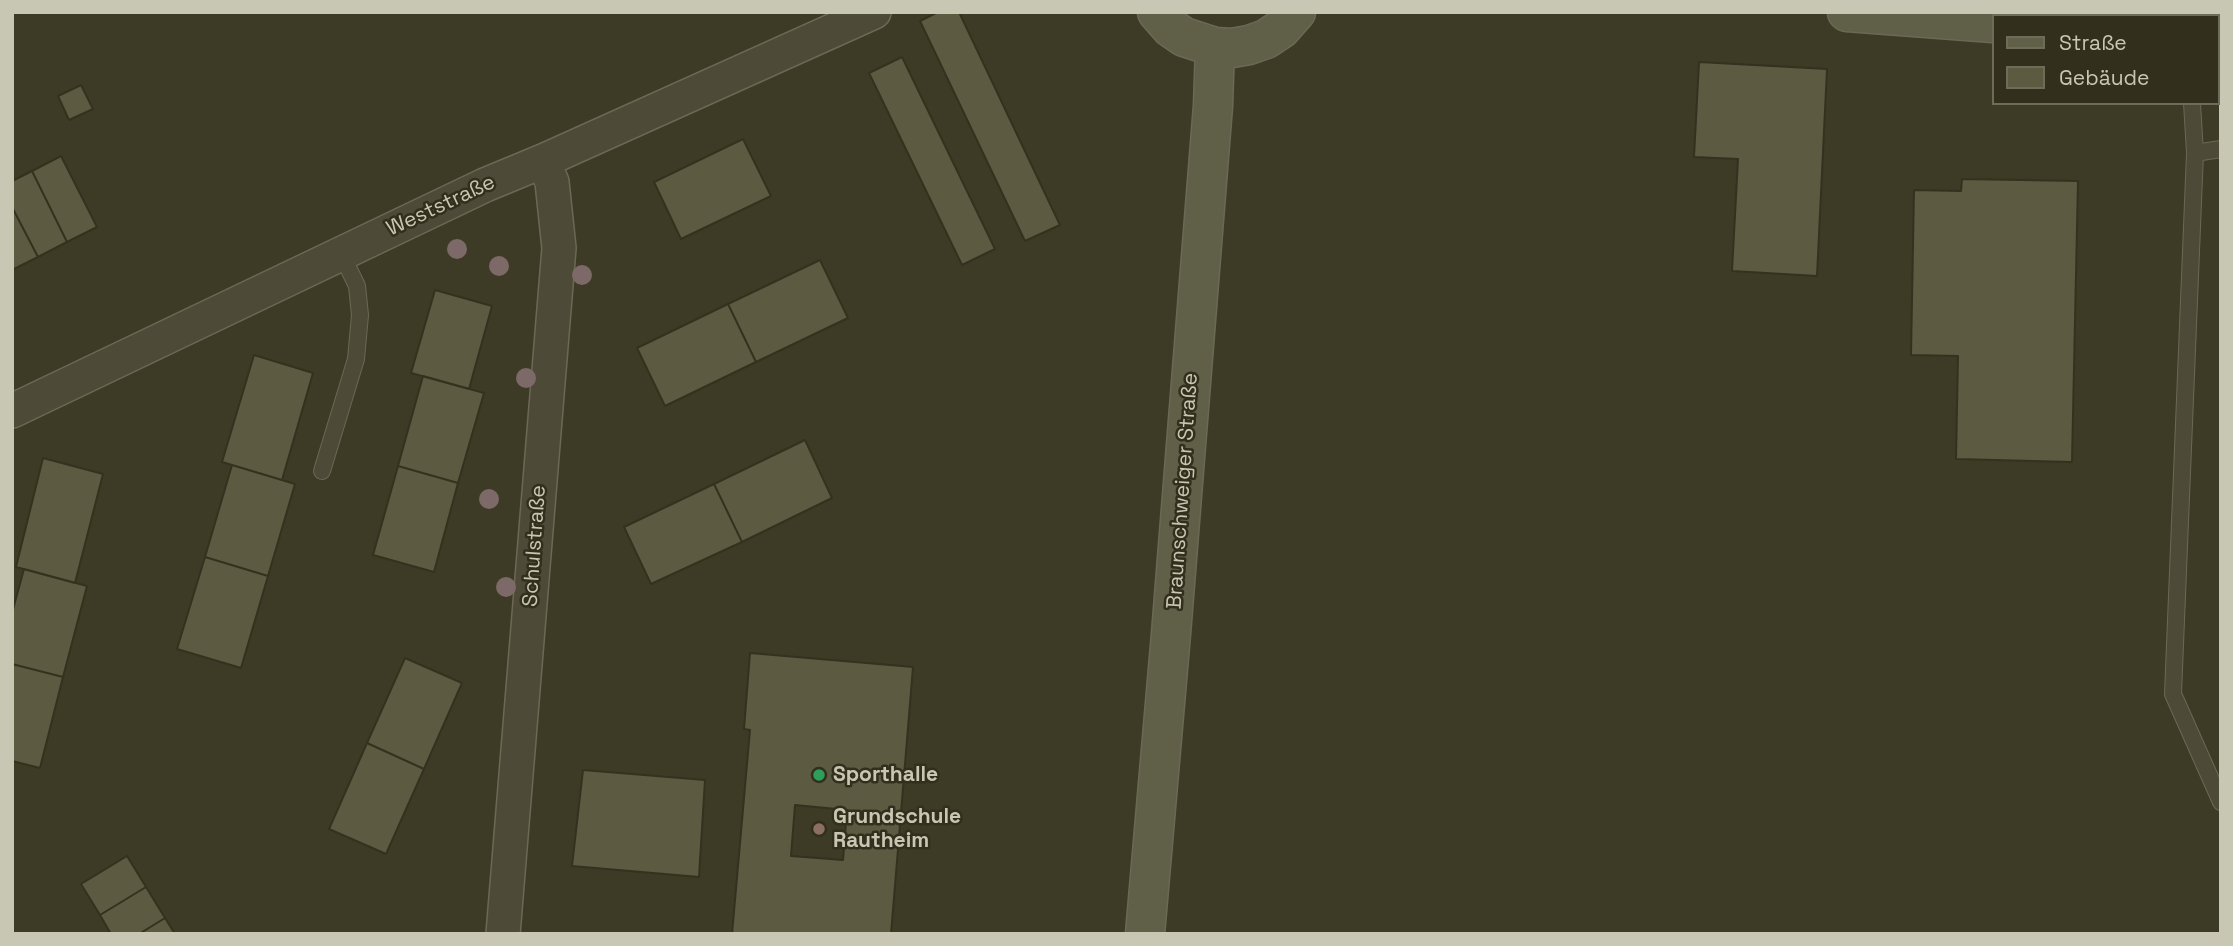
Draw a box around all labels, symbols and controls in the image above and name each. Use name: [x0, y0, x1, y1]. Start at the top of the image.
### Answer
legend: [1992, 14, 2219, 105]
text: Straße: [2059, 29, 2127, 56]
text: Gebäude: [2059, 64, 2149, 91]
street label: Weststraße: [383, 170, 499, 242]
street label: Braunschweiger Straße: [1162, 372, 1204, 610]
street label: Schulstraße: [518, 484, 552, 608]
place label: Sporthalle: [833, 762, 938, 788]
marker: Sporthalle: [811, 767, 827, 783]
place label: Grundschule Rautheim: [833, 804, 961, 854]
marker: Grundschule Rautheim: [811, 821, 827, 837]

